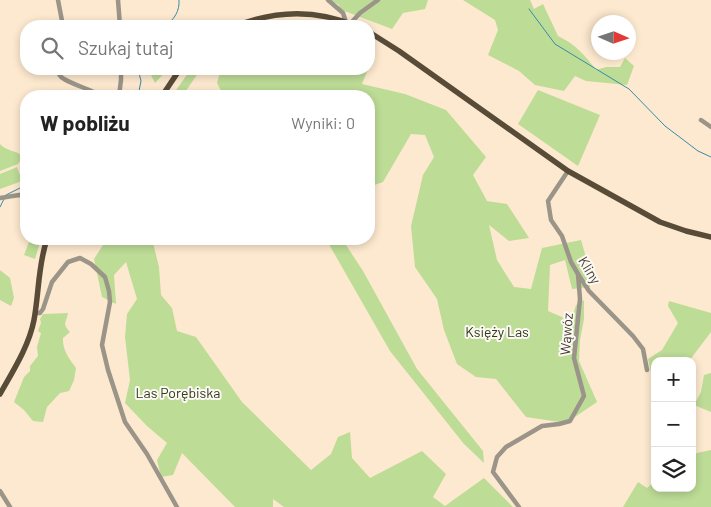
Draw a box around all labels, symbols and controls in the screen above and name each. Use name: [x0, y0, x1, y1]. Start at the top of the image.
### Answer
north arrow: [591, 15, 636, 60]
search box: [20, 20, 375, 75]
icon: search: [38, 34, 66, 62]
text: Szukaj tutaj: [78, 36, 174, 59]
text: W pobliżu: [40, 110, 130, 135]
text: Wyniki: 0: [291, 113, 355, 132]
street label: Kliny: [575, 253, 605, 287]
street label: Wąwóz: [556, 312, 576, 356]
park label: Księży Las: [465, 323, 529, 340]
map controls: [651, 357, 696, 492]
button: +: [651, 357, 696, 402]
park label: Las Porębiska: [136, 384, 220, 401]
button: −: [651, 402, 696, 447]
button: layers: [651, 447, 696, 492]

